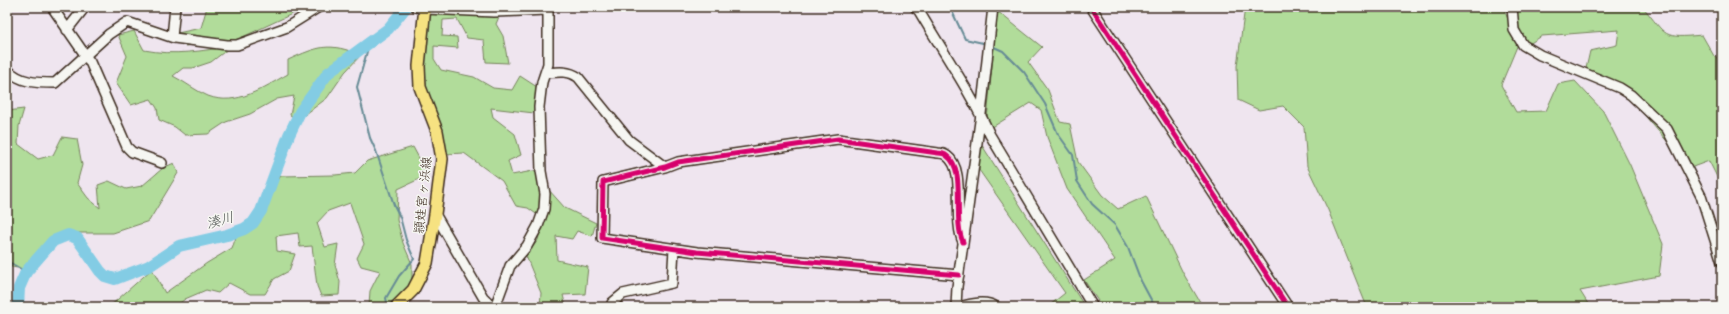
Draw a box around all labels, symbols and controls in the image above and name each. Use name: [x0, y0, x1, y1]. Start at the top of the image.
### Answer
street label: 頴娃宮ヶ浜線: [411, 154, 434, 235]
water label: 湊川: [204, 209, 236, 232]

